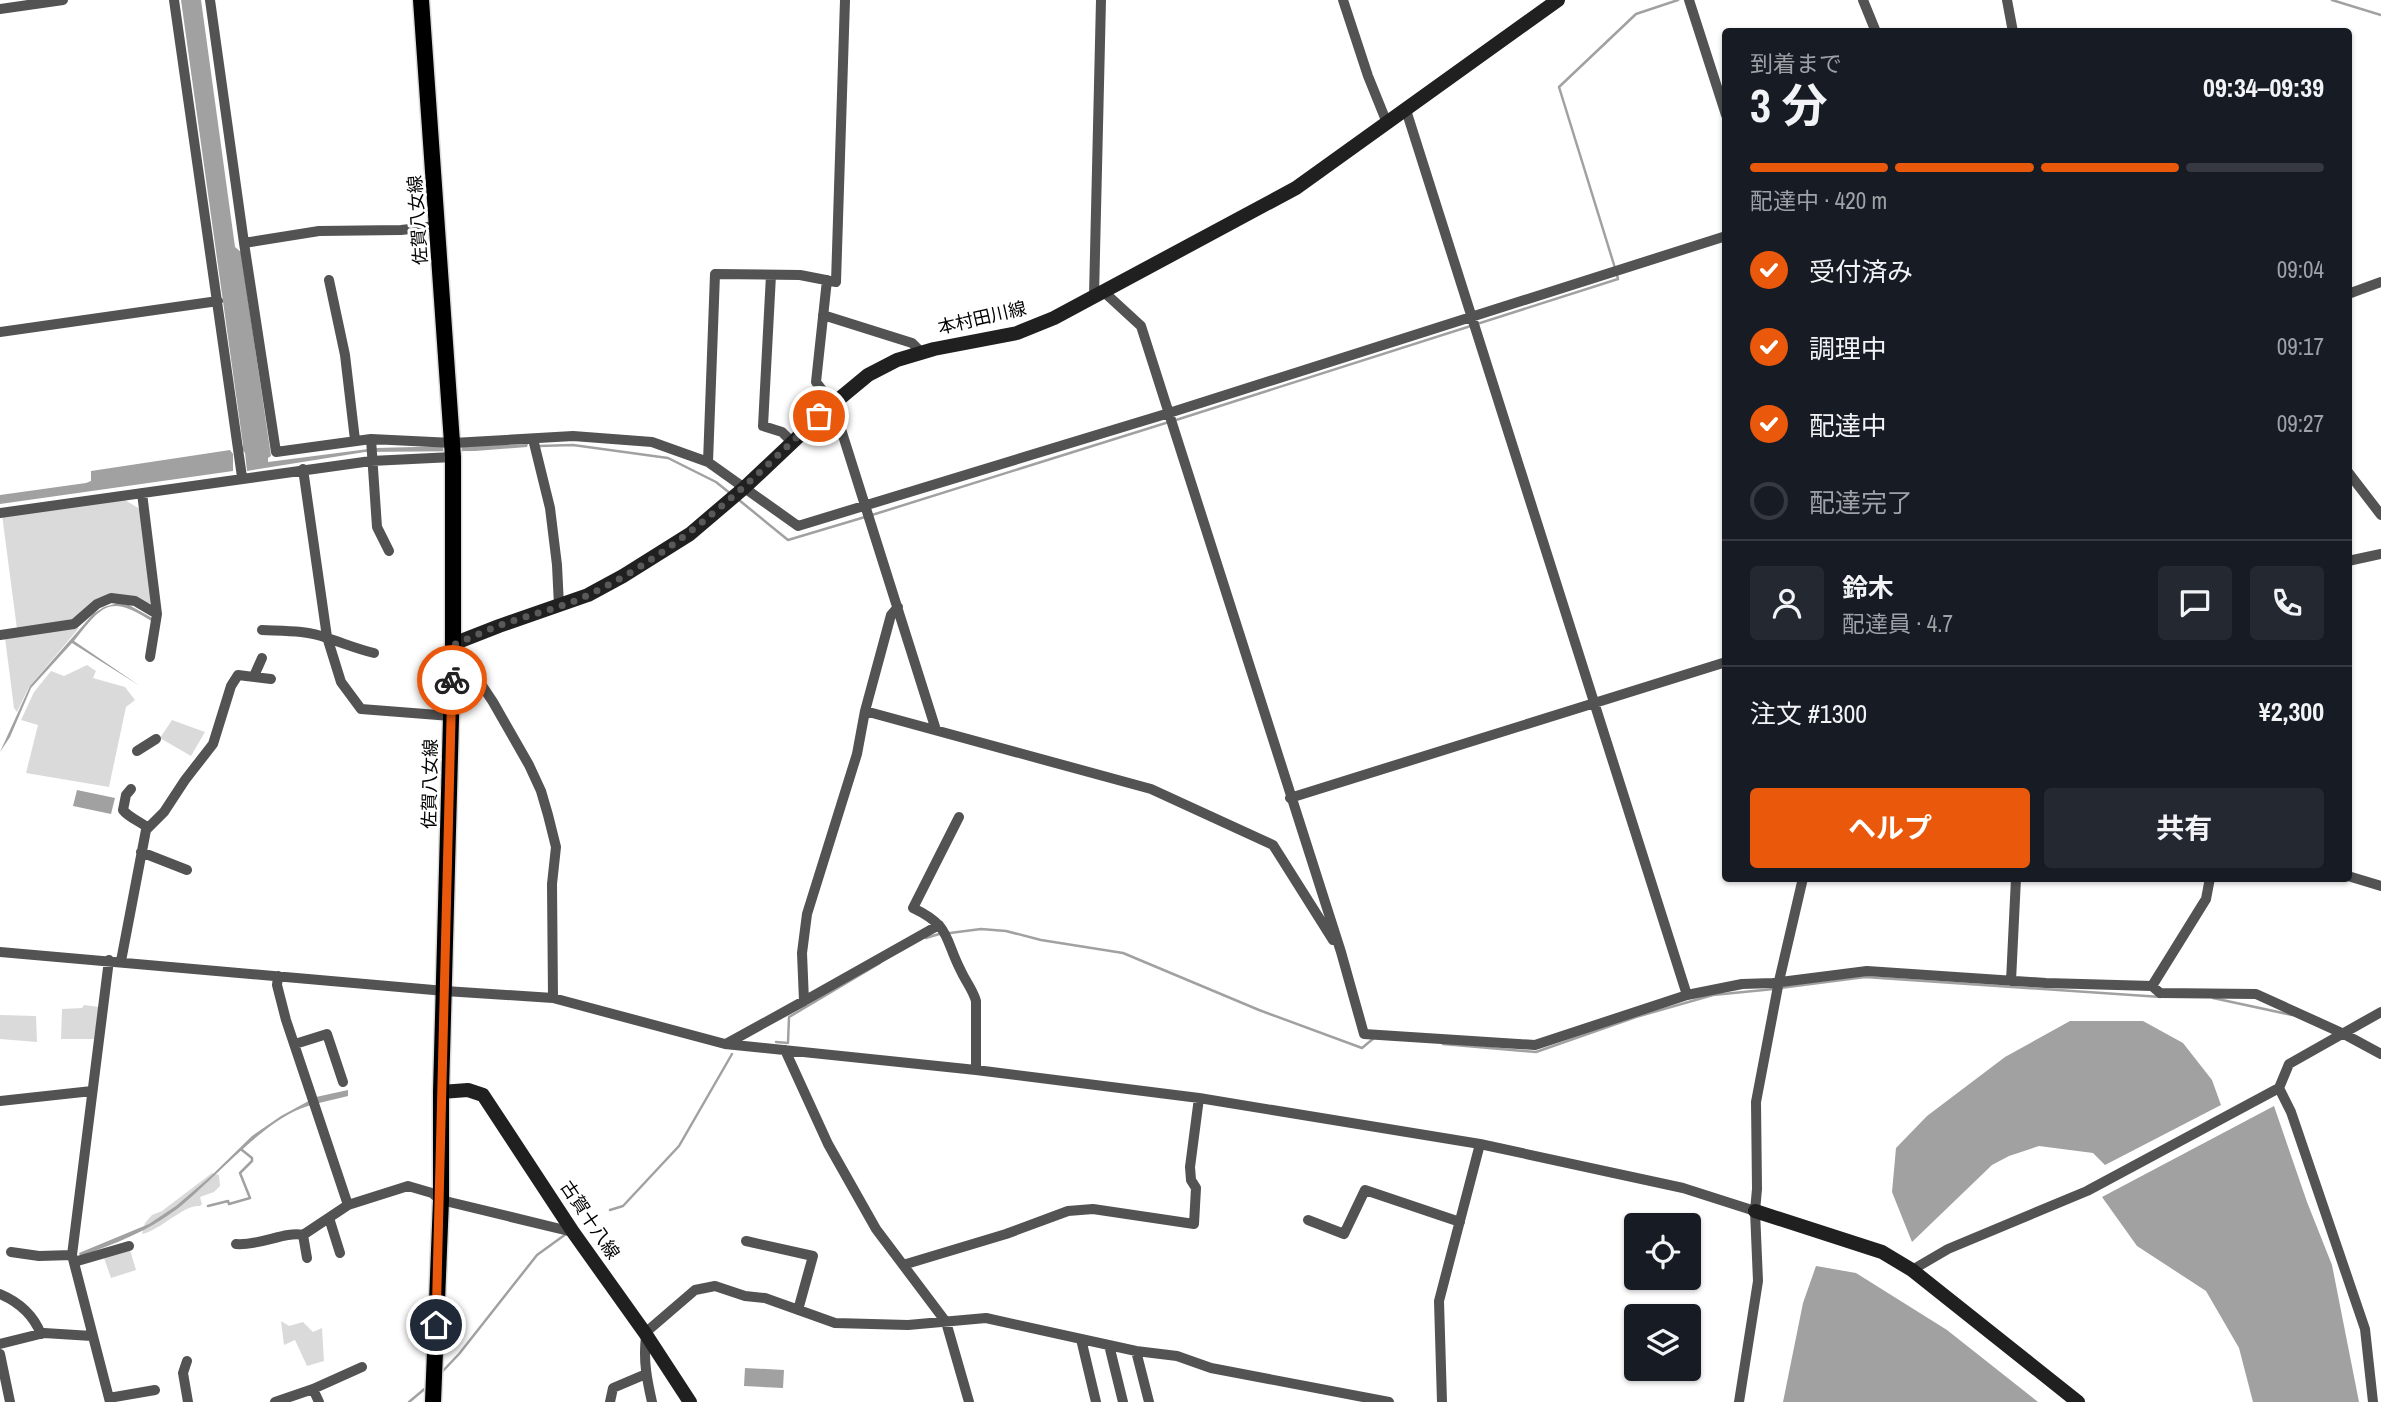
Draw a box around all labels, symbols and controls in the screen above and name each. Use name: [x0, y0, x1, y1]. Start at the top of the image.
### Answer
text: 到着まで: [1750, 48, 1842, 79]
text: 09:34–09:39: [2203, 70, 2324, 105]
text: 3 分: [1750, 74, 1827, 136]
street label: 佐賀八女線: [402, 174, 433, 266]
text: 配達中 · 420 m: [1750, 185, 1887, 216]
icon: check: [1750, 251, 1788, 289]
text: 受付済み: [1809, 254, 1913, 289]
text: 09:04: [2277, 254, 2324, 285]
street label: 本村田川線: [935, 295, 1029, 340]
icon: check: [1750, 328, 1788, 366]
text: 調理中: [1809, 331, 1887, 366]
text: 09:17: [2277, 331, 2324, 362]
pin: [789, 386, 849, 446]
icon: bag: [800, 397, 838, 435]
icon: check: [1750, 405, 1788, 443]
text: 配達中: [1809, 408, 1887, 443]
text: 09:27: [2277, 408, 2324, 439]
text: 配達完了: [1809, 485, 1913, 520]
button: person: [1750, 566, 1824, 640]
button: chat: [2158, 566, 2232, 640]
button: phone: [2250, 566, 2324, 640]
text: 鈴木: [1842, 570, 1894, 605]
text: 配達員 · 4.7: [1842, 608, 1953, 639]
courier: [417, 645, 487, 715]
icon: bike: [433, 661, 471, 699]
text: ¥2,300: [2259, 694, 2324, 729]
text: 注文 #1300: [1750, 696, 1867, 731]
street label: 佐賀八女線: [416, 739, 443, 829]
button: ヘルプ: [1750, 788, 2030, 868]
button: 共有: [2044, 788, 2324, 868]
street label: 古賀十八線: [555, 1175, 626, 1264]
map controls: [1624, 1213, 1701, 1381]
button: locate: [1624, 1213, 1701, 1290]
pin: [406, 1295, 466, 1355]
button: layers: [1624, 1304, 1701, 1381]
icon: home: [417, 1306, 455, 1344]

